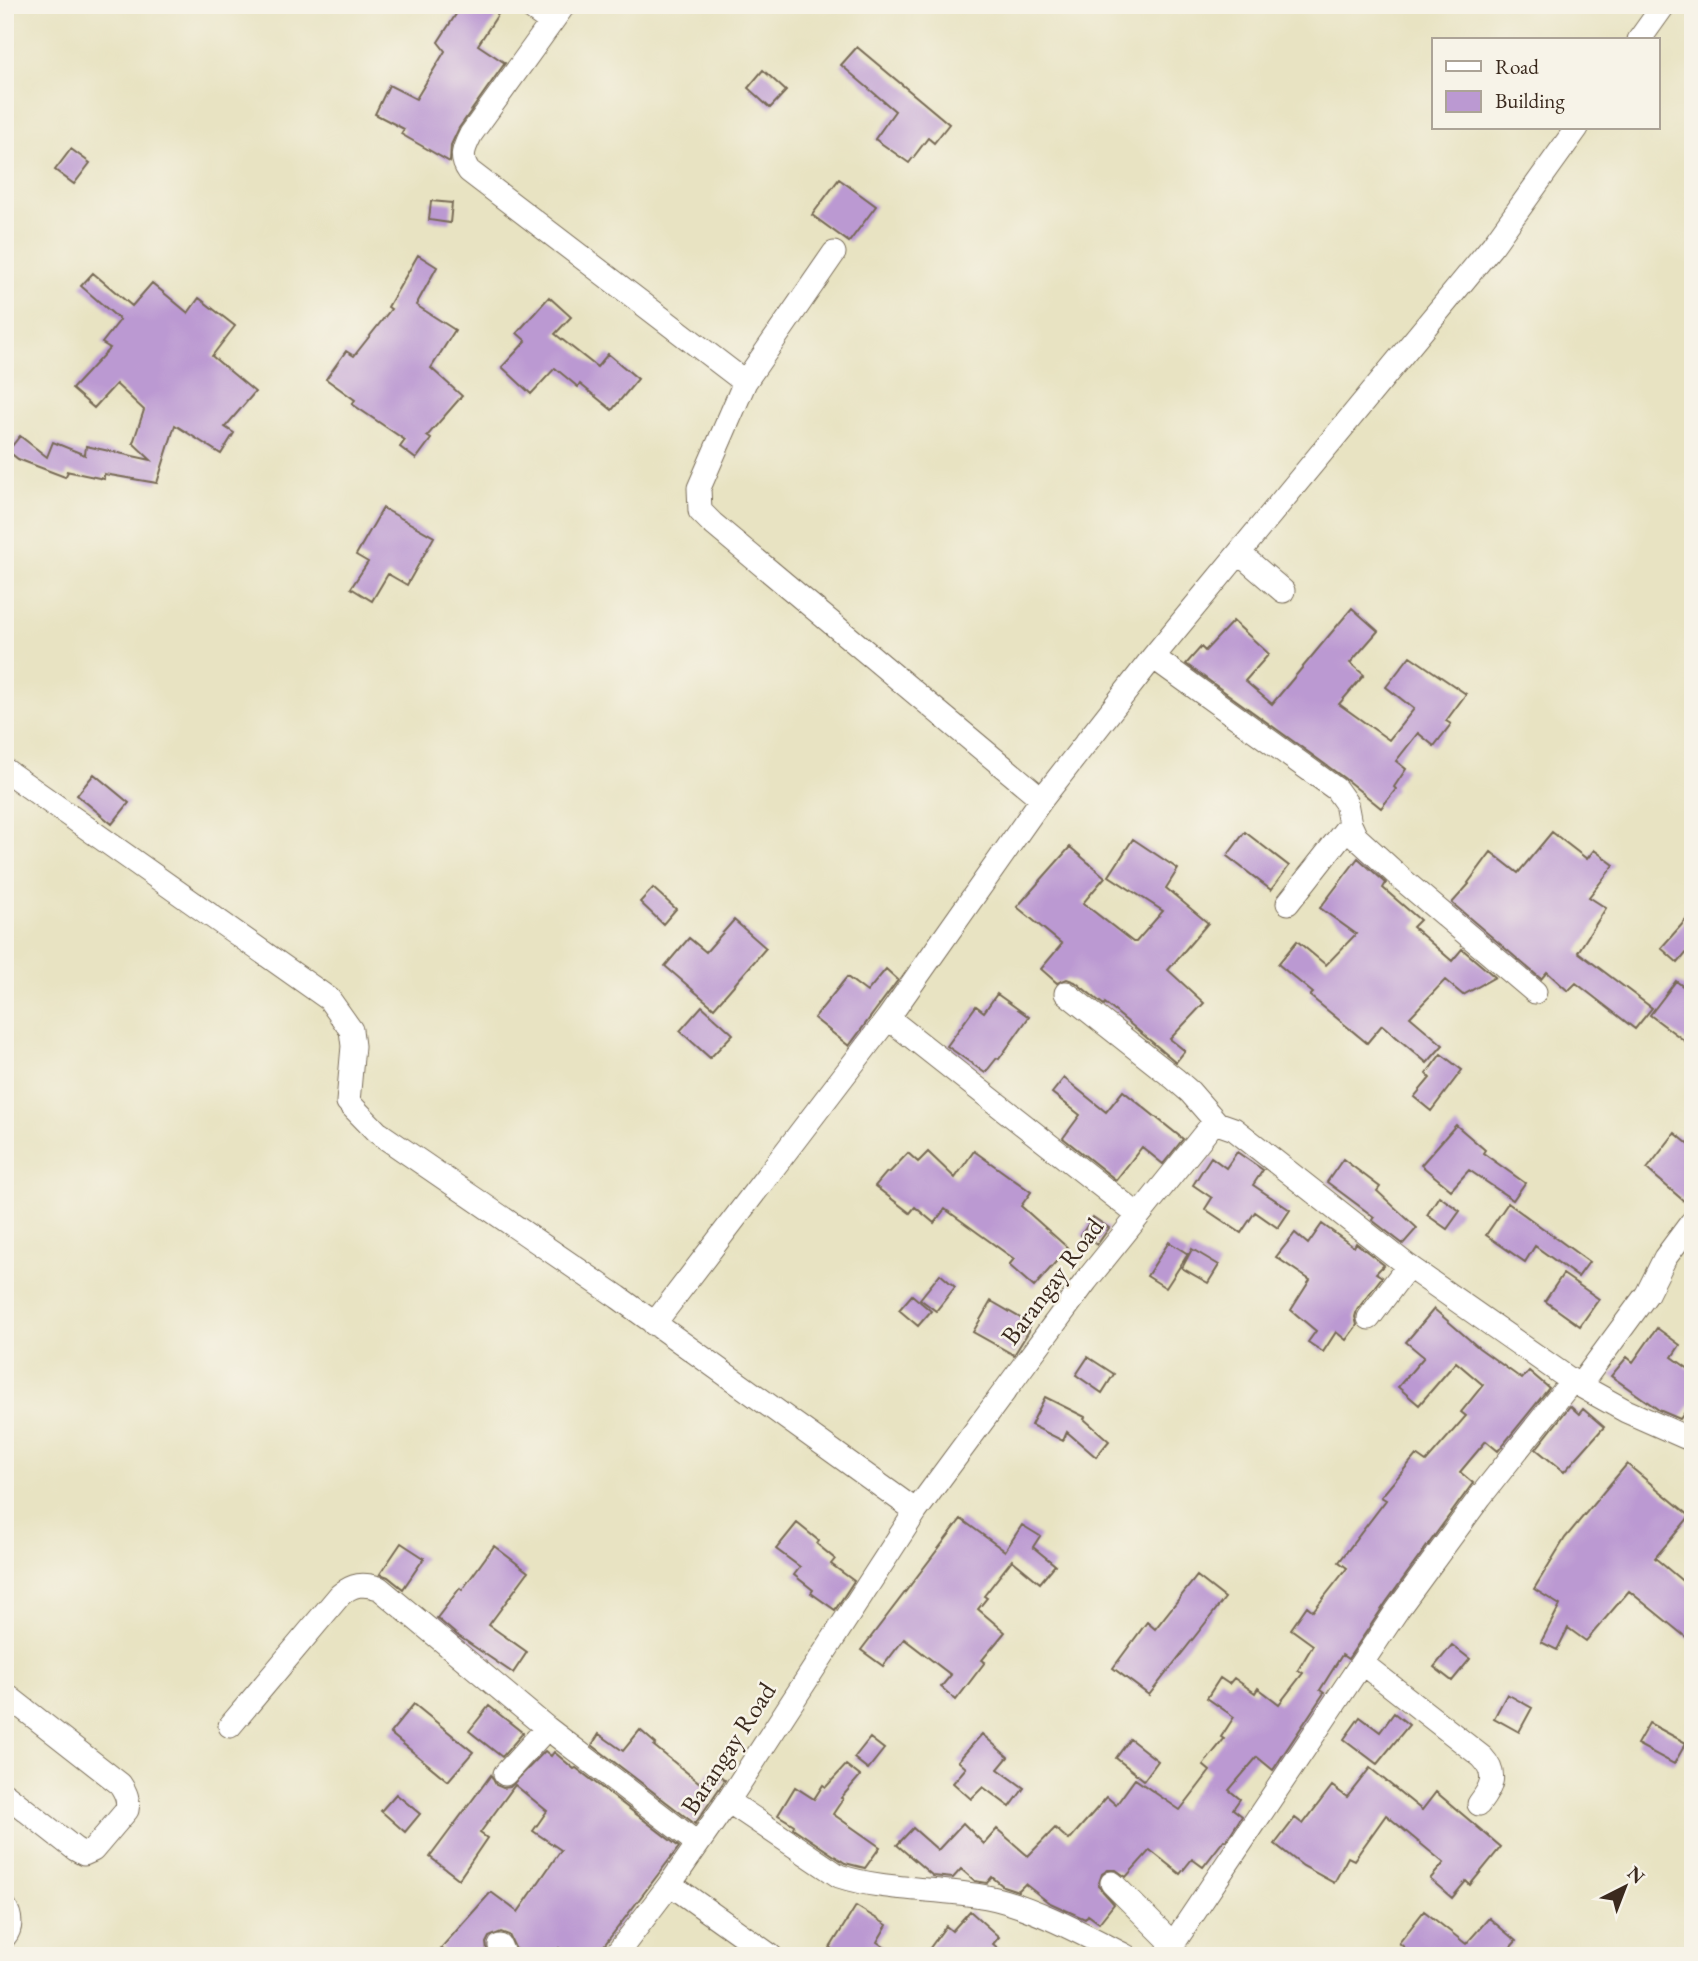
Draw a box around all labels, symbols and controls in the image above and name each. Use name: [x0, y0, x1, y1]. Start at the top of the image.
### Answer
legend: [1432, 38, 1660, 130]
text: Road: [1495, 53, 1539, 80]
text: Building: [1495, 87, 1565, 114]
street label: Barangay Road: [993, 1210, 1111, 1351]
street label: Barangay Road: [673, 1675, 784, 1821]
north arrow: [1590, 1853, 1660, 1923]
text: N: [1622, 1860, 1651, 1890]

